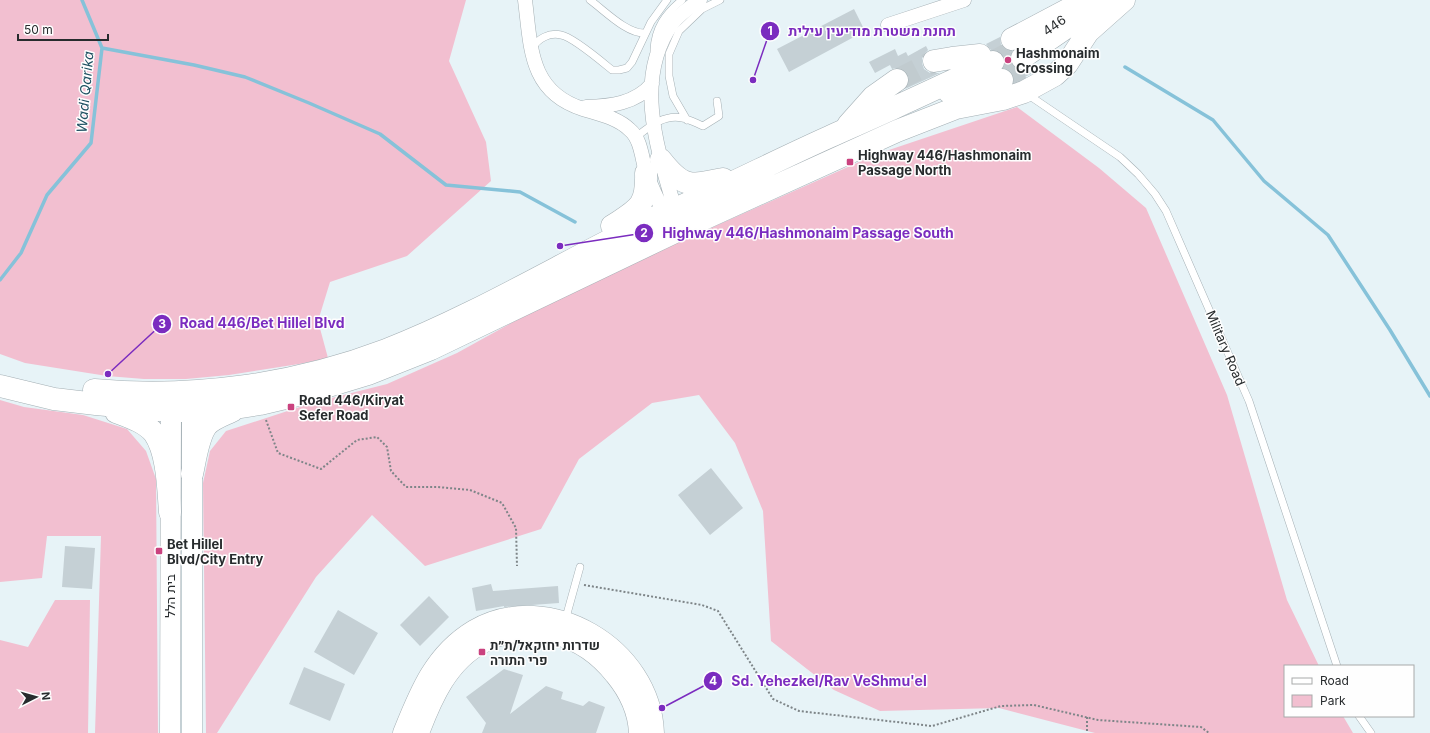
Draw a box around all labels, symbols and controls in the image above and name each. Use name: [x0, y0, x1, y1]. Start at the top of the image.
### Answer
street label: 446: [1039, 11, 1069, 39]
scale bar: [18, 16, 108, 42]
callout: תחנת משטרת מודיעין עילית: [760, 18, 964, 44]
text: 50 m: [24, 22, 53, 37]
text: תחנת משטרת מודיעין עילית: [788, 22, 956, 39]
text: 1: [767, 23, 773, 38]
place label: Hashmonaim Crossing: [1016, 45, 1100, 76]
water label: Wadi Qarika: [72, 50, 97, 133]
marker: Hashmonaim Crossing: [1003, 55, 1013, 65]
place label: Highway 446/Hashmonaim Passage North: [858, 147, 1031, 178]
marker: Highway 446/Hashmonaim Passage North: [845, 157, 855, 167]
callout: Highway 446/Hashmonaim Passage South: [634, 220, 962, 246]
text: Highway 446/Hashmonaim Passage South: [662, 224, 954, 241]
text: 2: [640, 225, 648, 240]
street label: Military Road: [1203, 308, 1249, 388]
callout: Road 446/Bet Hillel Blvd: [152, 311, 353, 337]
text: Road 446/Bet Hillel Blvd: [180, 314, 344, 331]
text: 3: [158, 316, 166, 331]
place label: Road 446/Kiryat Sefer Road: [299, 392, 404, 423]
marker: Road 446/Kiryat Sefer Road: [286, 402, 296, 412]
place label: Bet Hillel Blvd/City Entry: [167, 536, 263, 567]
marker: Bet Hillel Blvd/City Entry: [154, 546, 164, 556]
street label: בית הלל: [162, 574, 178, 618]
place label: שדרות יחזקאל/ת״ת פרי התורה: [490, 637, 600, 668]
marker: שדרות יחזקאל/ת״ת פרי התורה: [477, 647, 487, 657]
legend: [1284, 665, 1414, 717]
callout: Sd. Yehezkel/Rav VeShmu'el: [703, 668, 934, 694]
text: Sd. Yehezkel/Rav VeShmu'el: [731, 672, 927, 689]
text: 4: [709, 673, 717, 688]
text: Road: [1320, 673, 1349, 688]
north arrow: [16, 677, 56, 717]
text: N: [39, 691, 53, 701]
text: Park: [1320, 693, 1346, 708]

